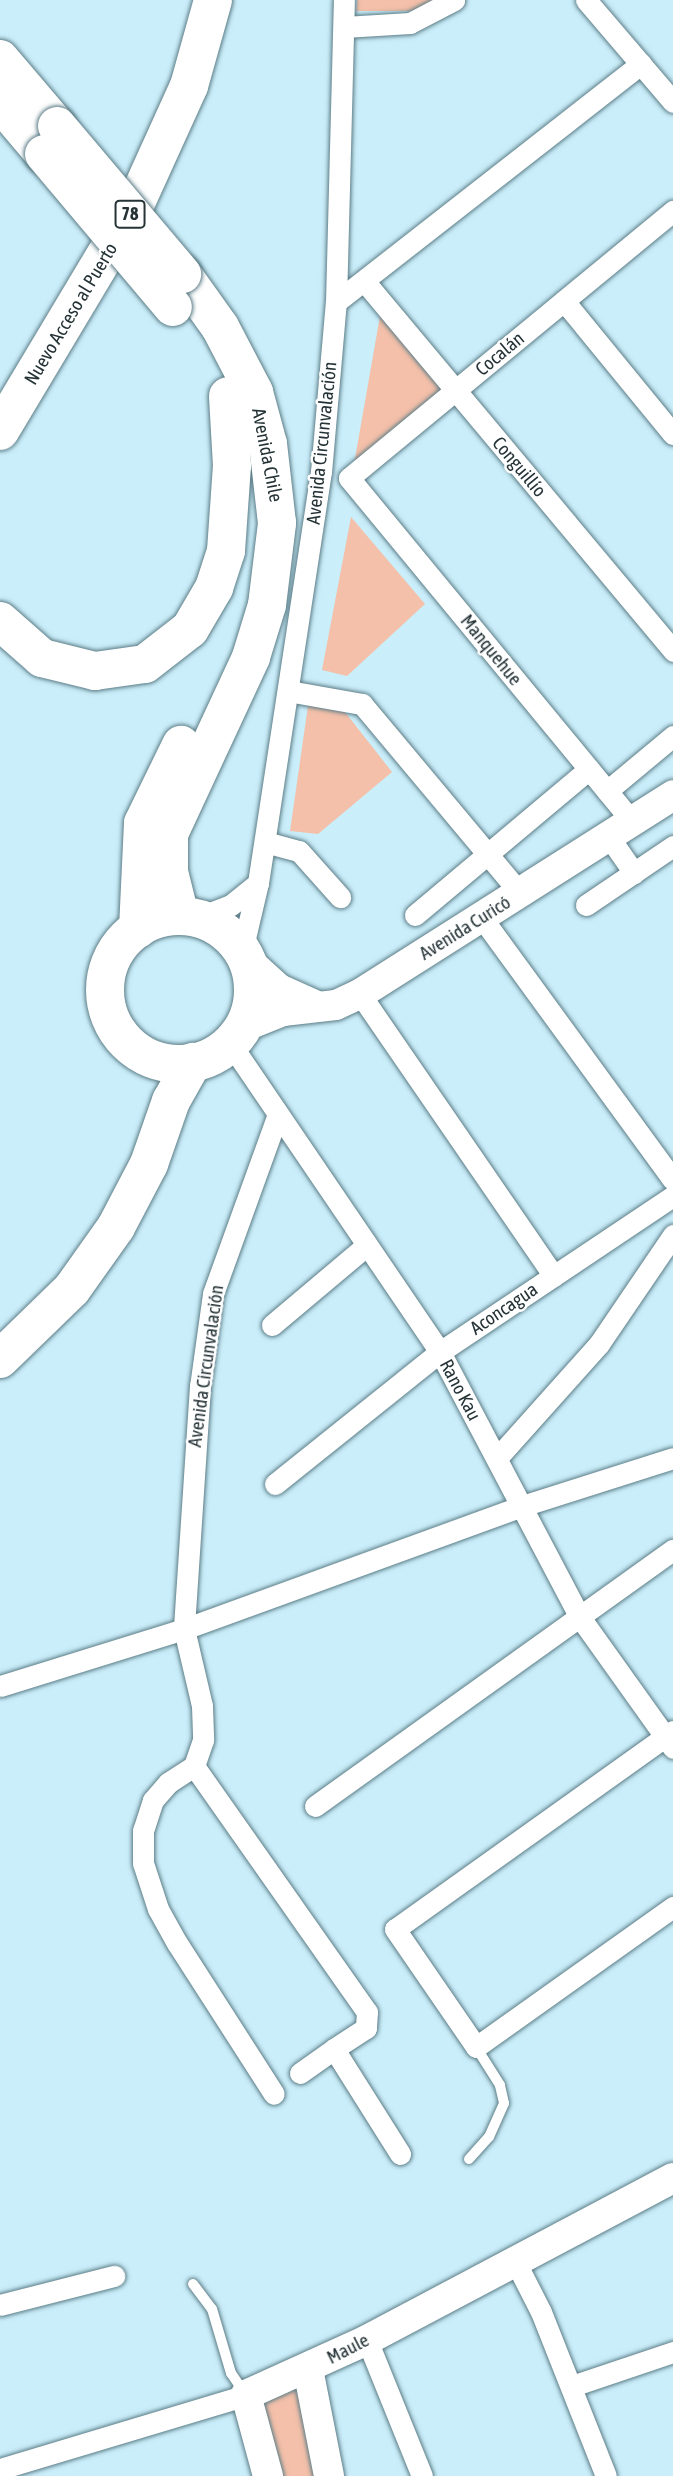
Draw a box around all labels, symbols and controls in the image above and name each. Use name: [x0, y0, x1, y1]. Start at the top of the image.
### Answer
road number: 78: [114, 200, 146, 229]
street label: Nuevo Acceso al Puerto: [20, 239, 122, 389]
street label: Cocalán: [471, 327, 529, 381]
street label: Avenida Circunvalación: [302, 361, 342, 525]
street label: Avenida Chile: [247, 406, 287, 504]
street label: Conguillío: [487, 432, 551, 502]
street label: Manquehue: [456, 610, 526, 690]
street label: Avenida Curicó: [415, 891, 515, 965]
street label: Aconcagua: [466, 1278, 542, 1340]
street label: Avenida Circunvalación: [183, 1283, 229, 1449]
street label: Rano Kau: [434, 1355, 486, 1425]
street label: Maule: [323, 2329, 373, 2369]

